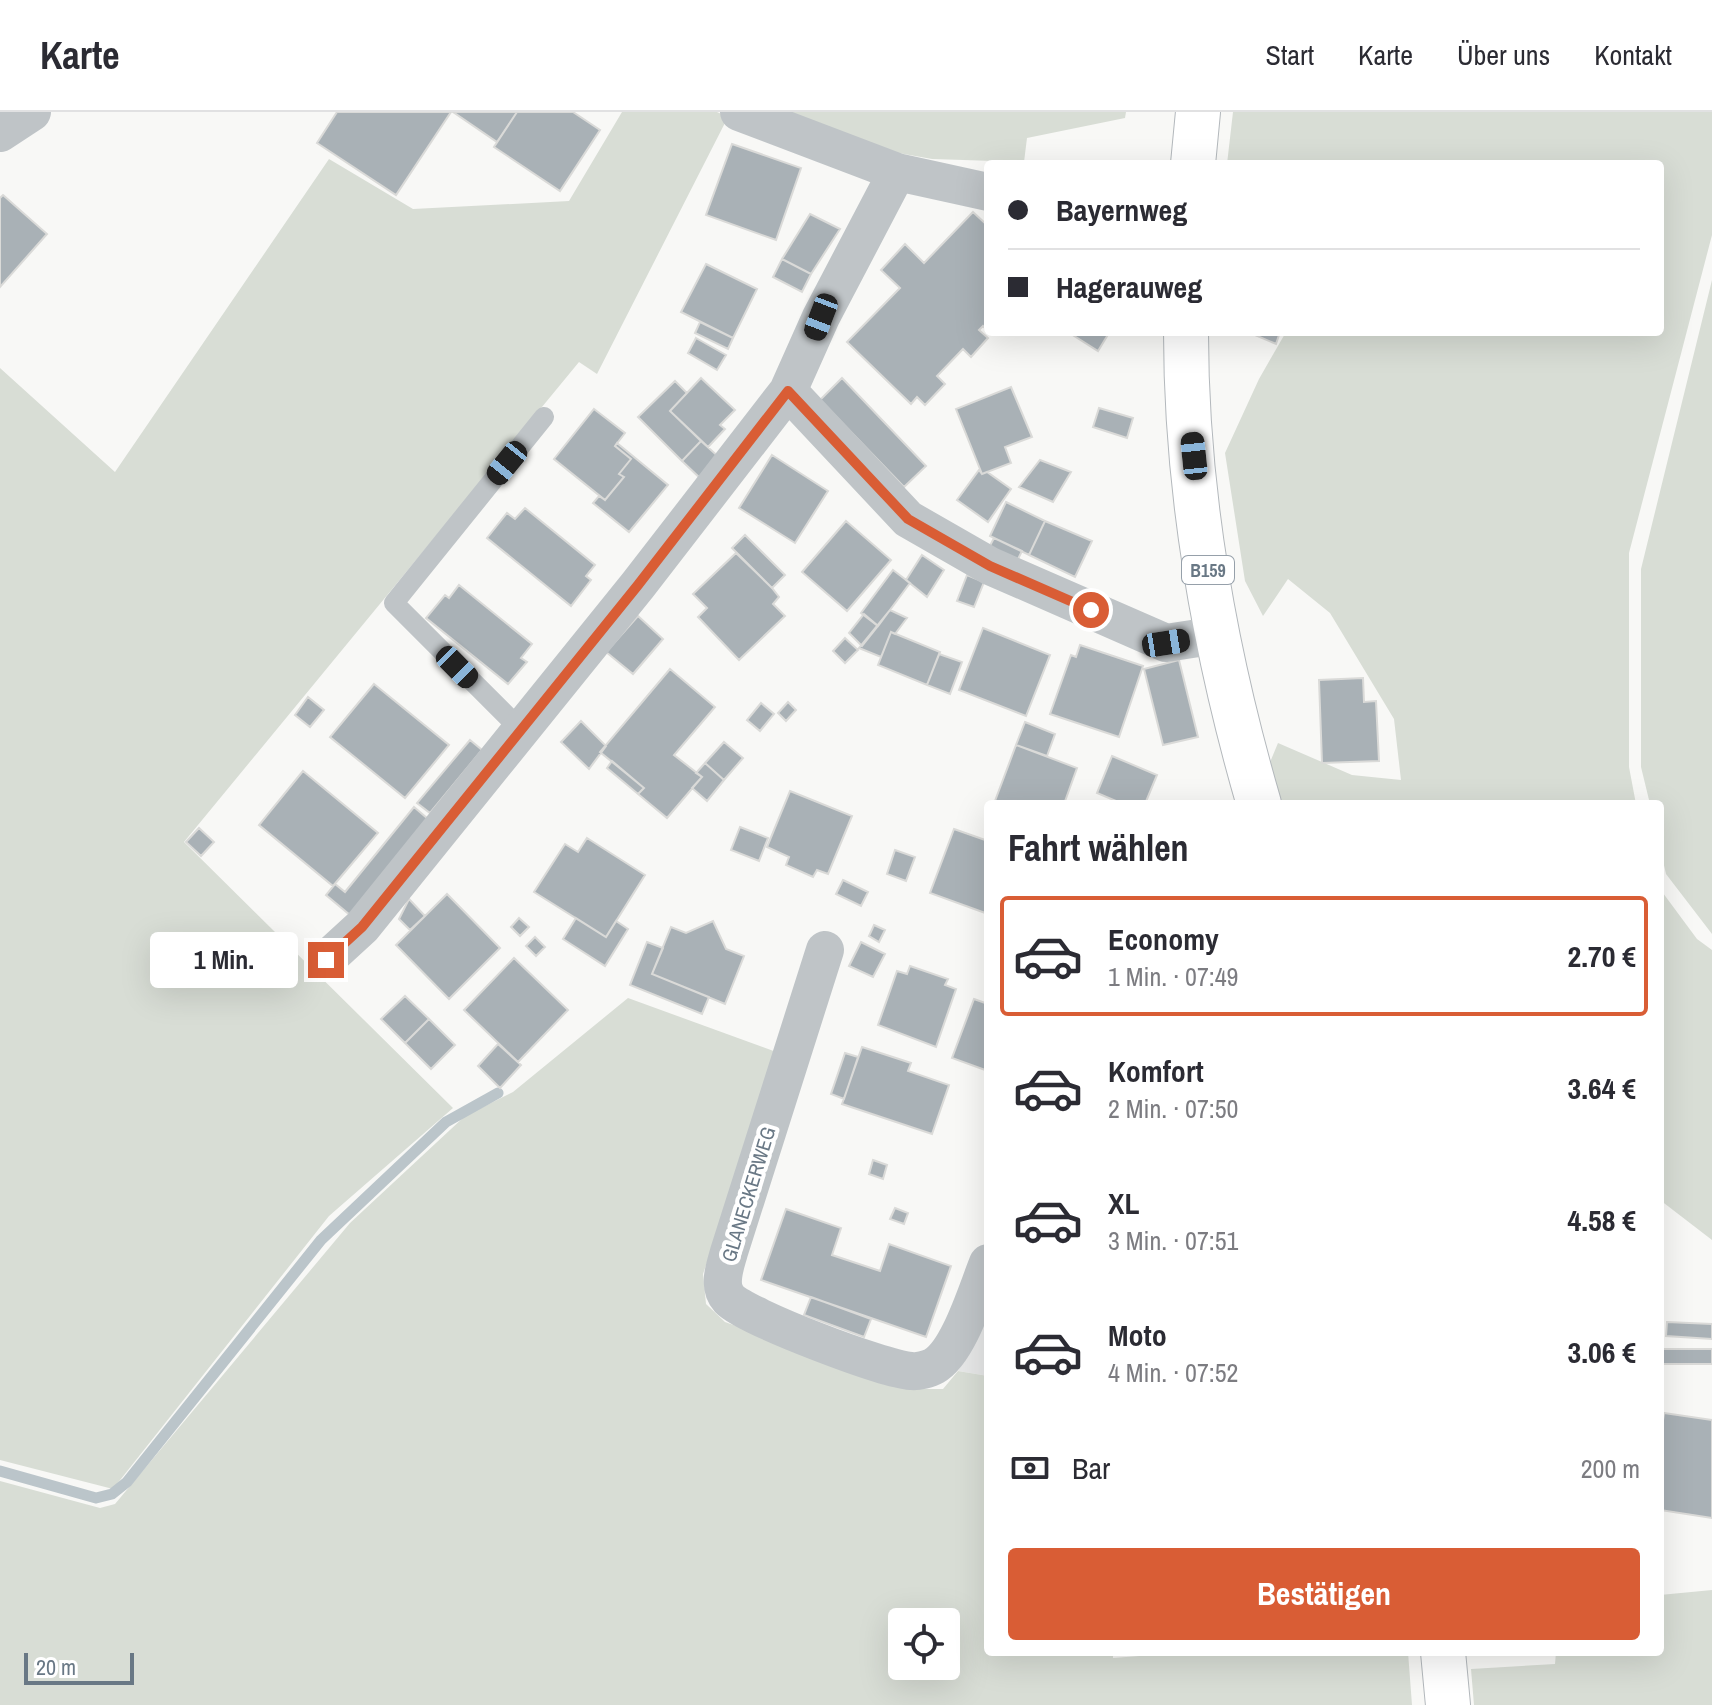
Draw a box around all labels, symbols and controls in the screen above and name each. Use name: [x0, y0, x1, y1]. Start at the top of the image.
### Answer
text: Karte: [40, 30, 120, 81]
text: Start: [1266, 36, 1314, 74]
text: Karte: [1358, 36, 1413, 74]
text: Über uns: [1457, 36, 1550, 74]
text: Kontakt: [1594, 36, 1672, 74]
text: Bayernweg: [1056, 190, 1187, 230]
text: Hagerauweg: [1056, 267, 1202, 307]
car: [801, 290, 841, 344]
car: [1180, 431, 1208, 481]
car: [483, 437, 531, 489]
road number: B159: [1182, 556, 1234, 584]
route start: [1073, 592, 1109, 628]
car: [1140, 627, 1192, 659]
car: [432, 642, 482, 692]
text: Fahrt wählen: [1008, 824, 1189, 872]
text: Economy: [1108, 919, 1219, 959]
icon: car: [1012, 920, 1084, 992]
callout: 1 Min.: [150, 932, 298, 988]
text: 2.70 €: [1568, 936, 1636, 976]
text: 1 Min.: [194, 942, 254, 977]
route end: [308, 942, 344, 978]
text: 1 Min. · 07:49: [1108, 959, 1238, 994]
text: Komfort: [1108, 1051, 1204, 1091]
icon: car: [1012, 1052, 1084, 1124]
text: 3.64 €: [1568, 1068, 1636, 1108]
text: 2 Min. · 07:50: [1108, 1091, 1238, 1126]
street label: GLANECKERWEG: [715, 1123, 781, 1265]
text: XL: [1108, 1183, 1139, 1223]
icon: car: [1012, 1184, 1084, 1256]
text: 4.58 €: [1568, 1200, 1636, 1240]
text: 3 Min. · 07:51: [1108, 1223, 1238, 1258]
text: Moto: [1108, 1315, 1167, 1355]
icon: car: [1012, 1316, 1084, 1388]
text: 3.06 €: [1568, 1332, 1636, 1372]
text: 4 Min. · 07:52: [1108, 1355, 1238, 1390]
icon: cash: [1008, 1446, 1052, 1490]
text: Bar: [1072, 1448, 1110, 1488]
text: 200 m: [1581, 1451, 1640, 1486]
button: Bestätigen: [1008, 1548, 1640, 1640]
map controls: [888, 1608, 960, 1680]
button: locate: [888, 1608, 960, 1680]
scale bar: [24, 1649, 134, 1685]
text: 20 m: [36, 1652, 76, 1682]

